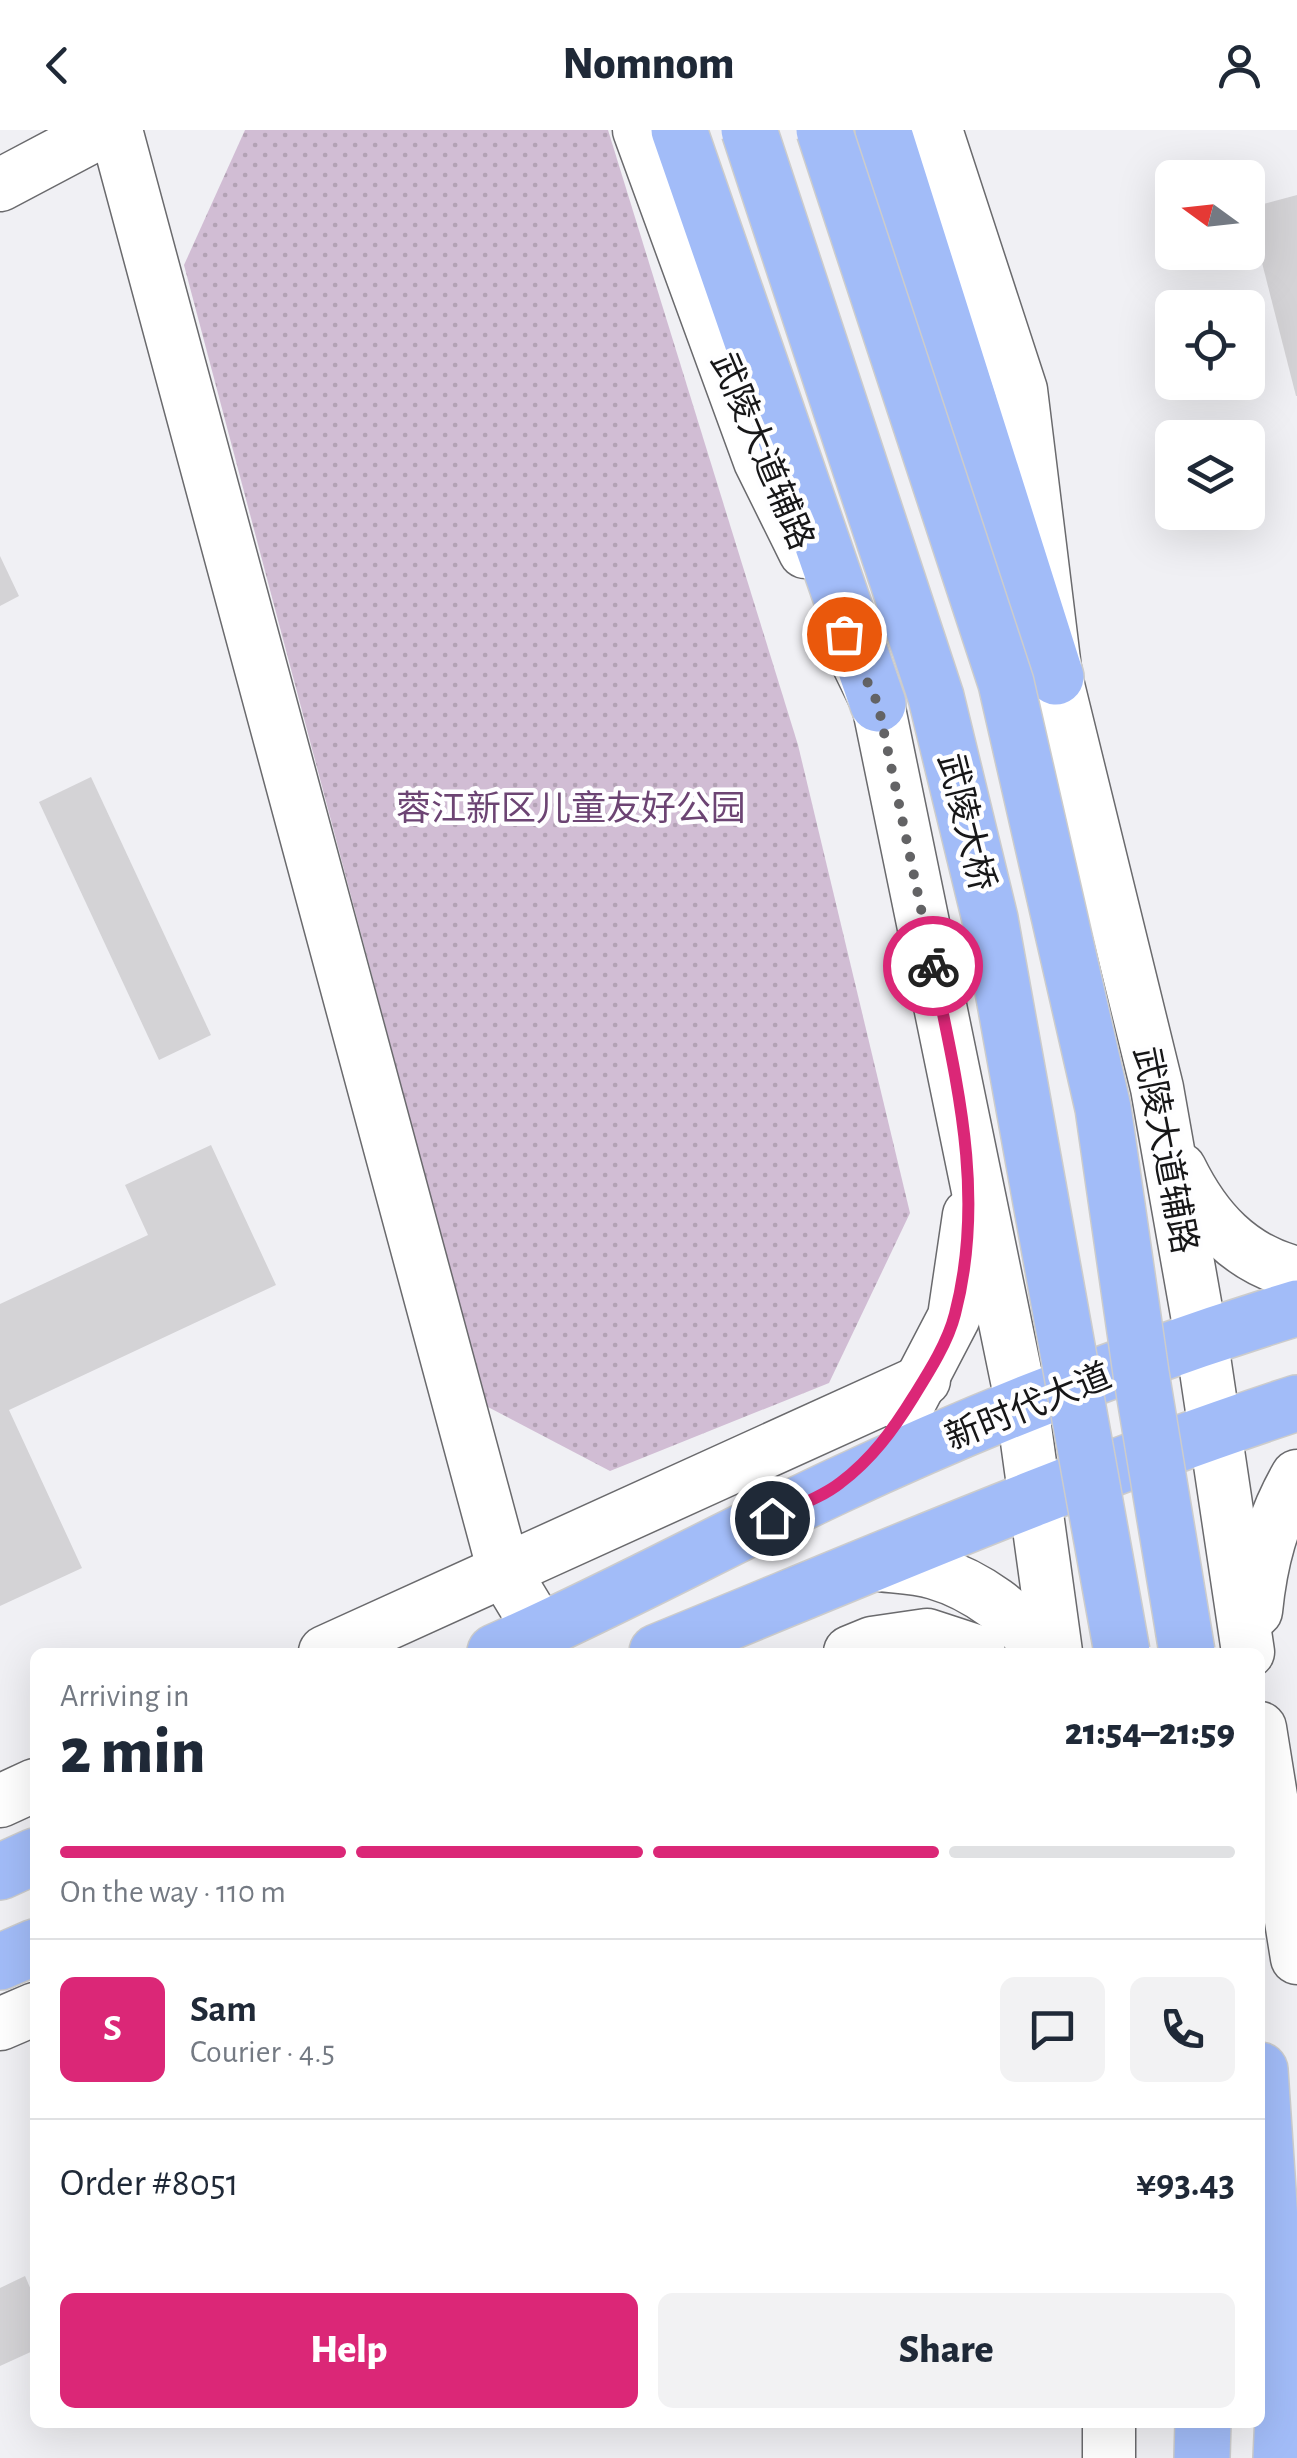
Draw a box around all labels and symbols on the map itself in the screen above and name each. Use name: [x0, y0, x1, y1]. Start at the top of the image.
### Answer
north arrow: [1155, 160, 1265, 270]
street label: 武陵大道辅路: [704, 347, 821, 555]
pin: [802, 592, 887, 677]
street label: 武陵大桥: [932, 750, 1001, 895]
park label: 蓉江新区儿童友好公园: [396, 790, 746, 827]
courier: [883, 916, 983, 1016]
street label: 武陵大道辅路: [1127, 1043, 1204, 1257]
street label: 新时代大道: [940, 1357, 1116, 1456]
pin: [730, 1476, 815, 1561]

